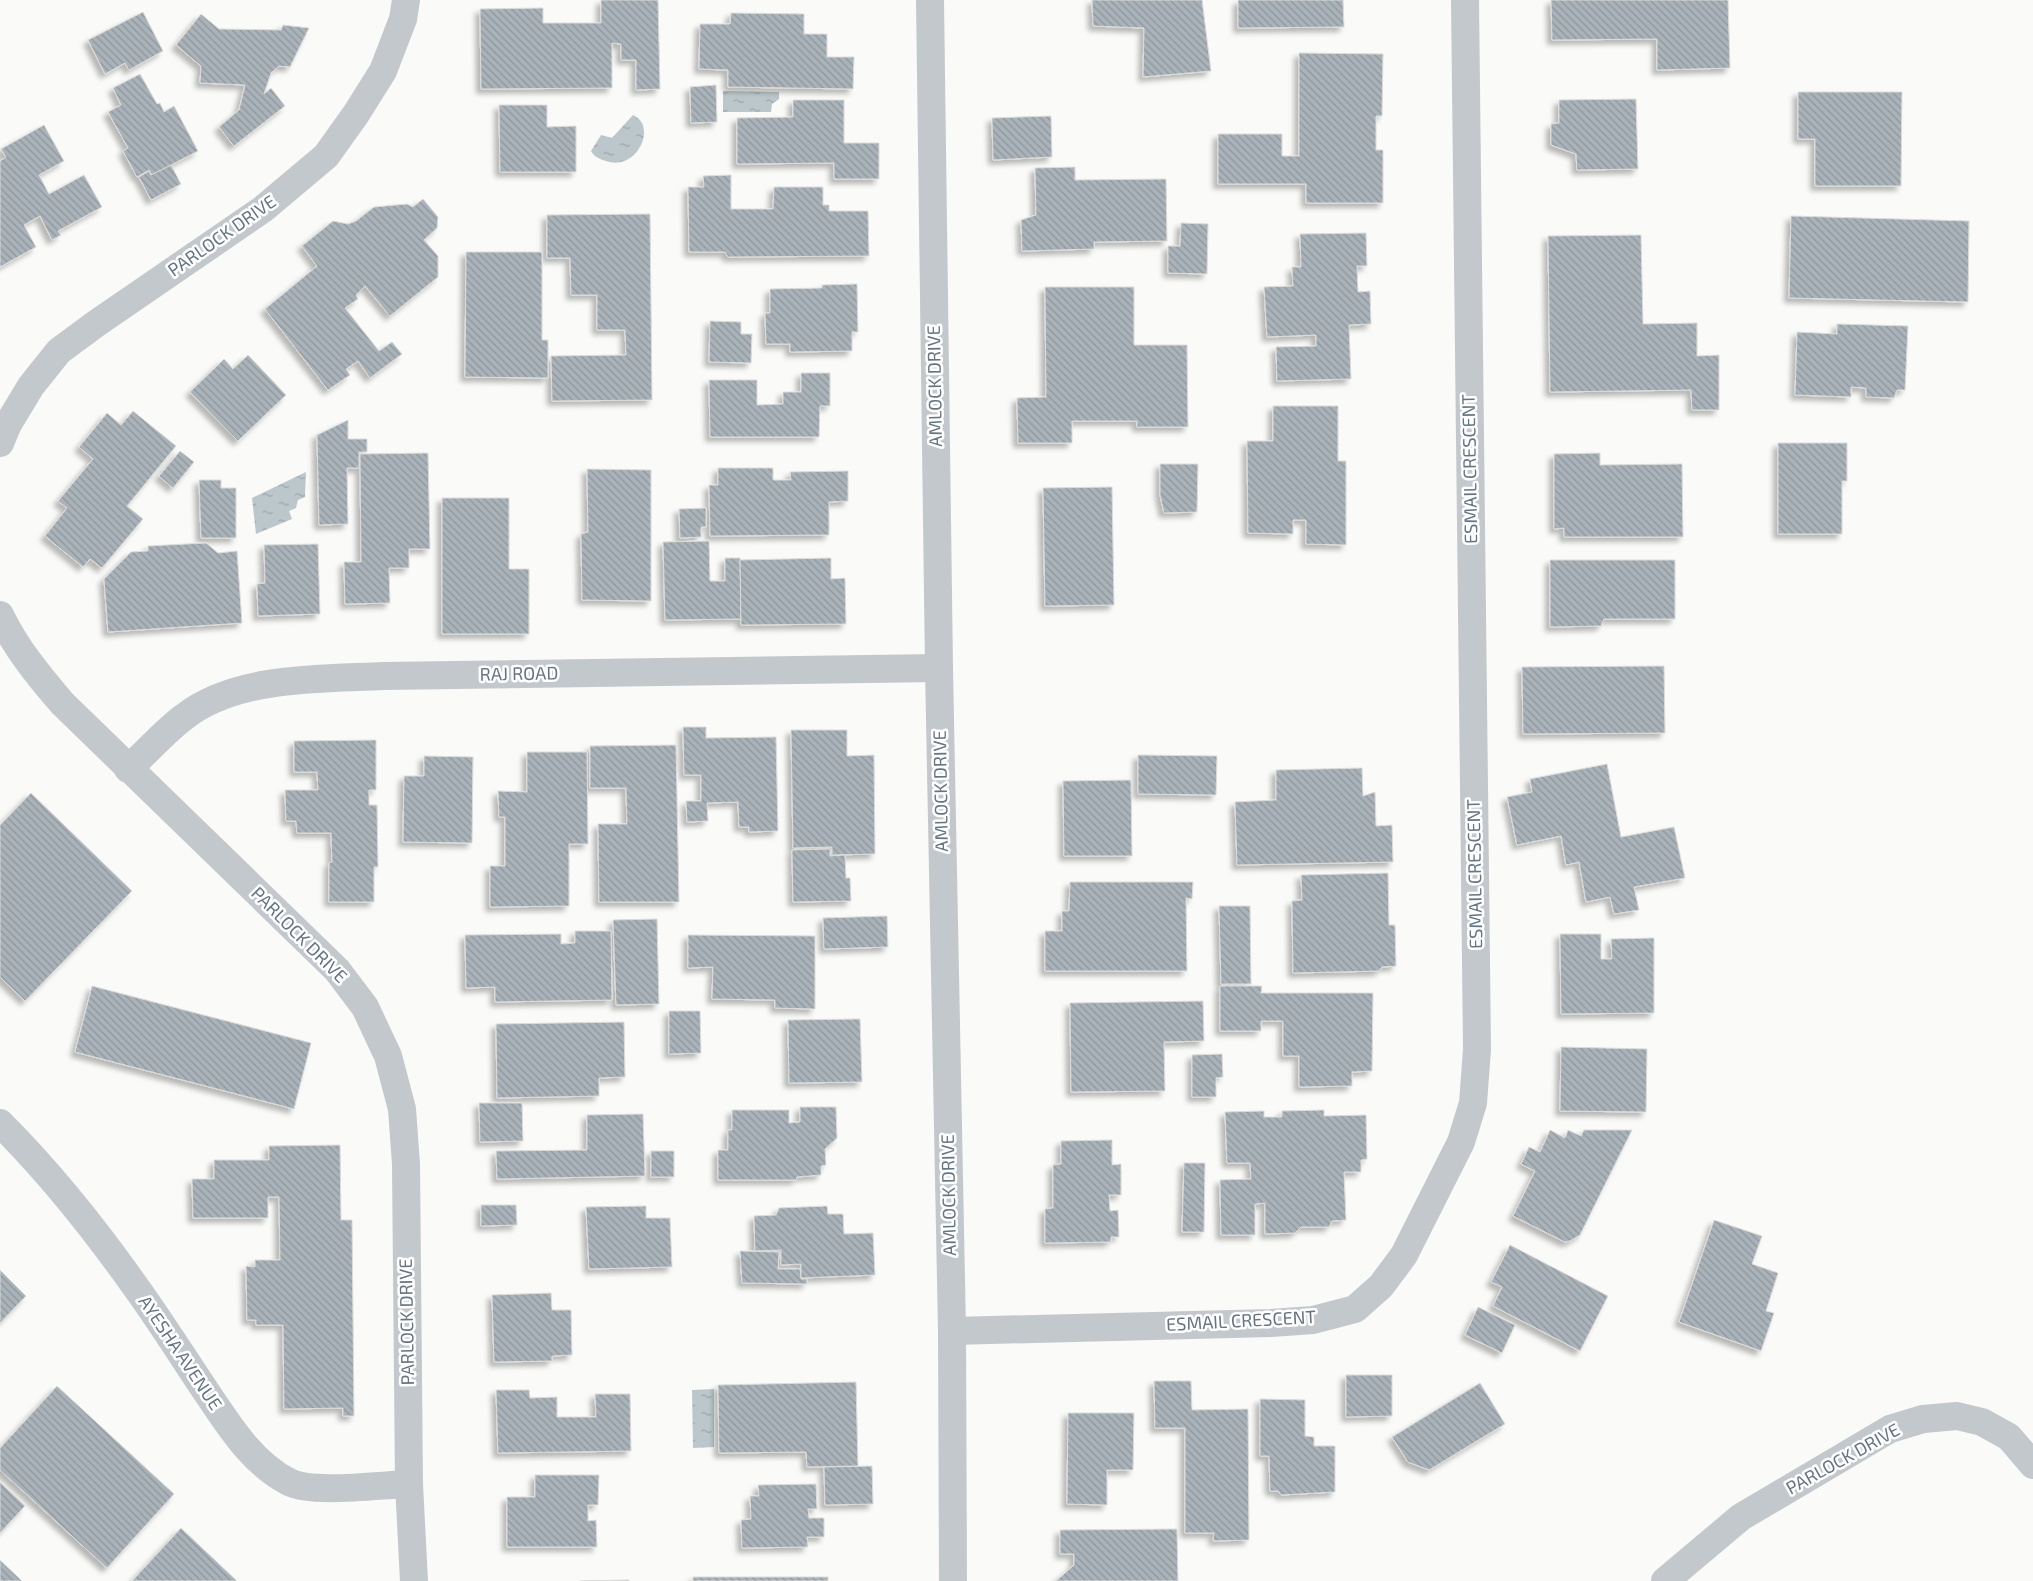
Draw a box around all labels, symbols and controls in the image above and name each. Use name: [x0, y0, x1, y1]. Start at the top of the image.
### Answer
street label: PARLOCK DRIVE: [163, 190, 280, 281]
street label: AMLOCK DRIVE: [922, 325, 946, 447]
street label: ESMAIL CRESCENT: [1457, 393, 1481, 544]
street label: RAJ ROAD: [479, 661, 559, 685]
street label: AMLOCK DRIVE: [928, 730, 952, 852]
street label: ESMAIL CRESCENT: [1462, 798, 1486, 949]
street label: PARLOCK DRIVE: [247, 882, 352, 987]
street label: AMLOCK DRIVE: [936, 1134, 960, 1256]
street label: PARLOCK DRIVE: [394, 1258, 418, 1386]
street label: AYESHA AVENUE: [134, 1291, 227, 1414]
street label: ESMAIL CRESCENT: [1166, 1305, 1317, 1335]
street label: PARLOCK DRIVE: [1782, 1418, 1903, 1499]

